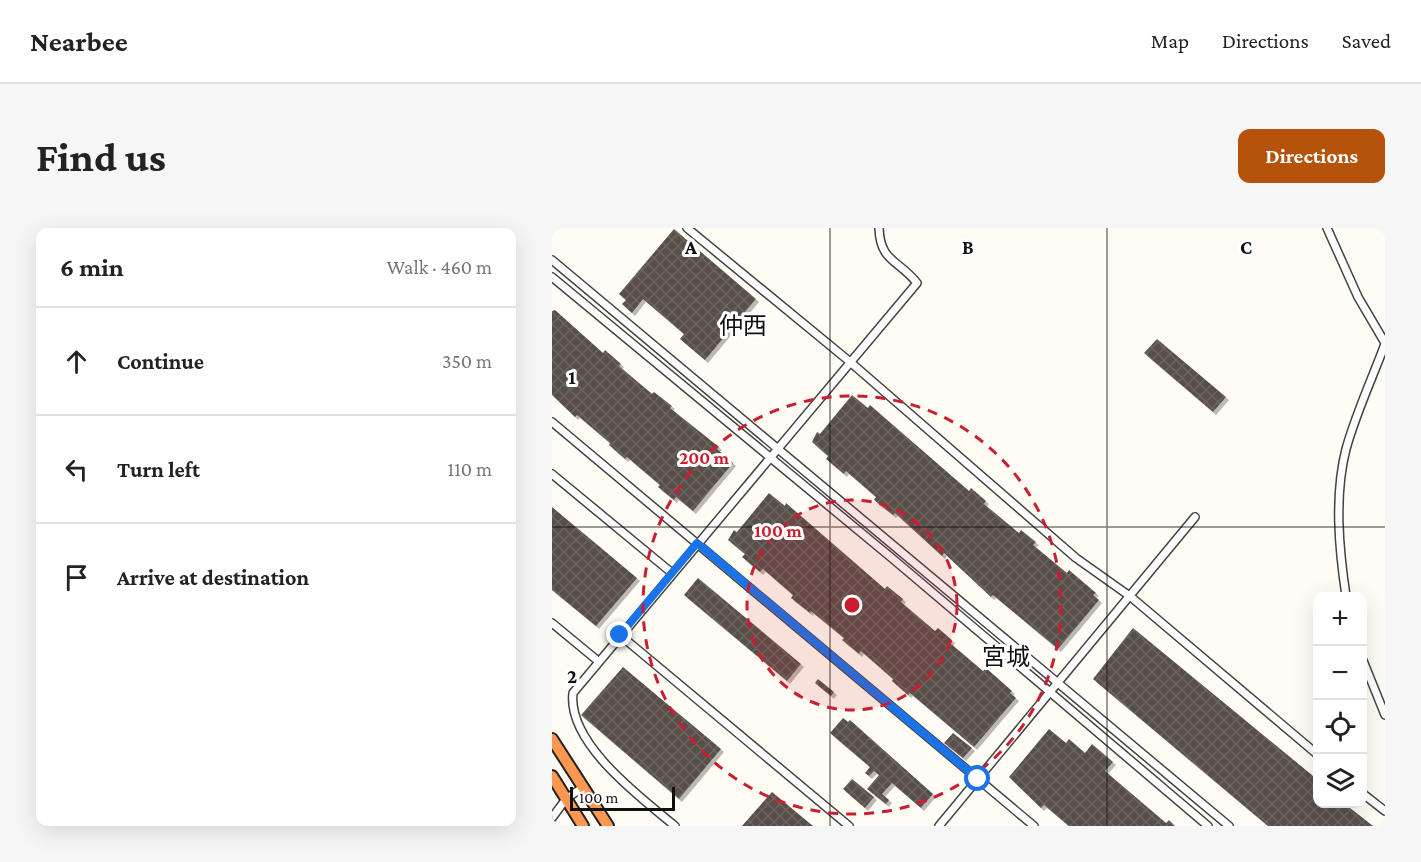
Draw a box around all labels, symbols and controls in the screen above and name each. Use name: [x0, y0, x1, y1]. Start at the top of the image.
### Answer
text: Nearbee: [30, 26, 128, 57]
text: Map: [1151, 29, 1189, 53]
text: Directions: [1222, 29, 1309, 53]
text: Saved: [1342, 29, 1391, 53]
button: Directions: [1238, 129, 1385, 183]
text: Find us: [36, 133, 166, 180]
text: A: [684, 236, 698, 258]
text: B: [962, 236, 974, 258]
text: C: [1240, 236, 1252, 258]
text: 6 min: [60, 253, 124, 282]
text: Walk · 460 m: [387, 256, 492, 278]
district label: 仲西: [719, 312, 767, 339]
icon: ahead: [60, 345, 93, 378]
text: Continue: [117, 349, 204, 374]
text: 350 m: [442, 350, 492, 372]
text: 1: [568, 366, 576, 388]
text: 200 m: [679, 448, 730, 468]
icon: left: [60, 453, 93, 486]
text: Turn left: [117, 457, 200, 482]
text: 110 m: [448, 458, 492, 480]
text: 100 m: [754, 521, 802, 541]
icon: arrive: [60, 561, 93, 594]
text: Arrive at destination: [117, 565, 309, 590]
map controls: [1313, 592, 1367, 808]
button: +: [1313, 592, 1367, 646]
centre of rings: [842, 595, 862, 615]
route end: [606, 621, 632, 647]
district label: 宮城: [982, 643, 1030, 670]
button: −: [1313, 646, 1367, 700]
text: 2: [567, 665, 577, 687]
button: locate: [1313, 700, 1367, 754]
button: layers: [1313, 754, 1367, 808]
route start: [964, 765, 990, 791]
scale bar: [570, 784, 675, 812]
text: 100 m: [579, 789, 618, 806]

